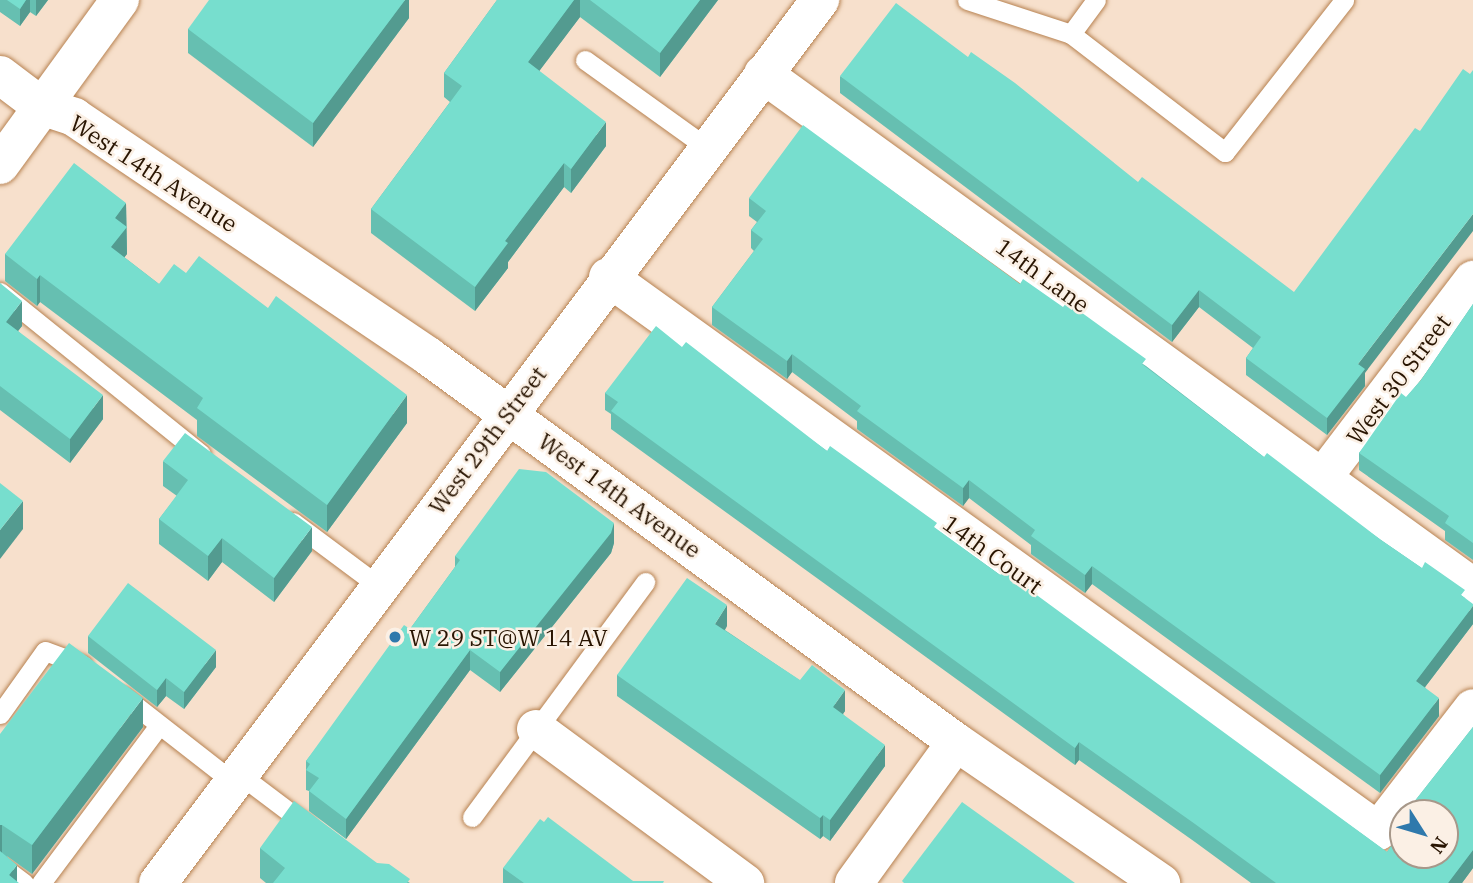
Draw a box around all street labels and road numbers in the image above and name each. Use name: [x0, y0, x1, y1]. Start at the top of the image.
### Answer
street label: West 14th Avenue: [65, 109, 243, 237]
street label: 14th Lane: [991, 232, 1095, 318]
street label: West 30 Street: [1340, 309, 1456, 449]
street label: West 29th Street: [422, 361, 552, 519]
street label: West 14th Avenue: [533, 427, 707, 563]
street label: 14th Court: [938, 509, 1048, 599]

